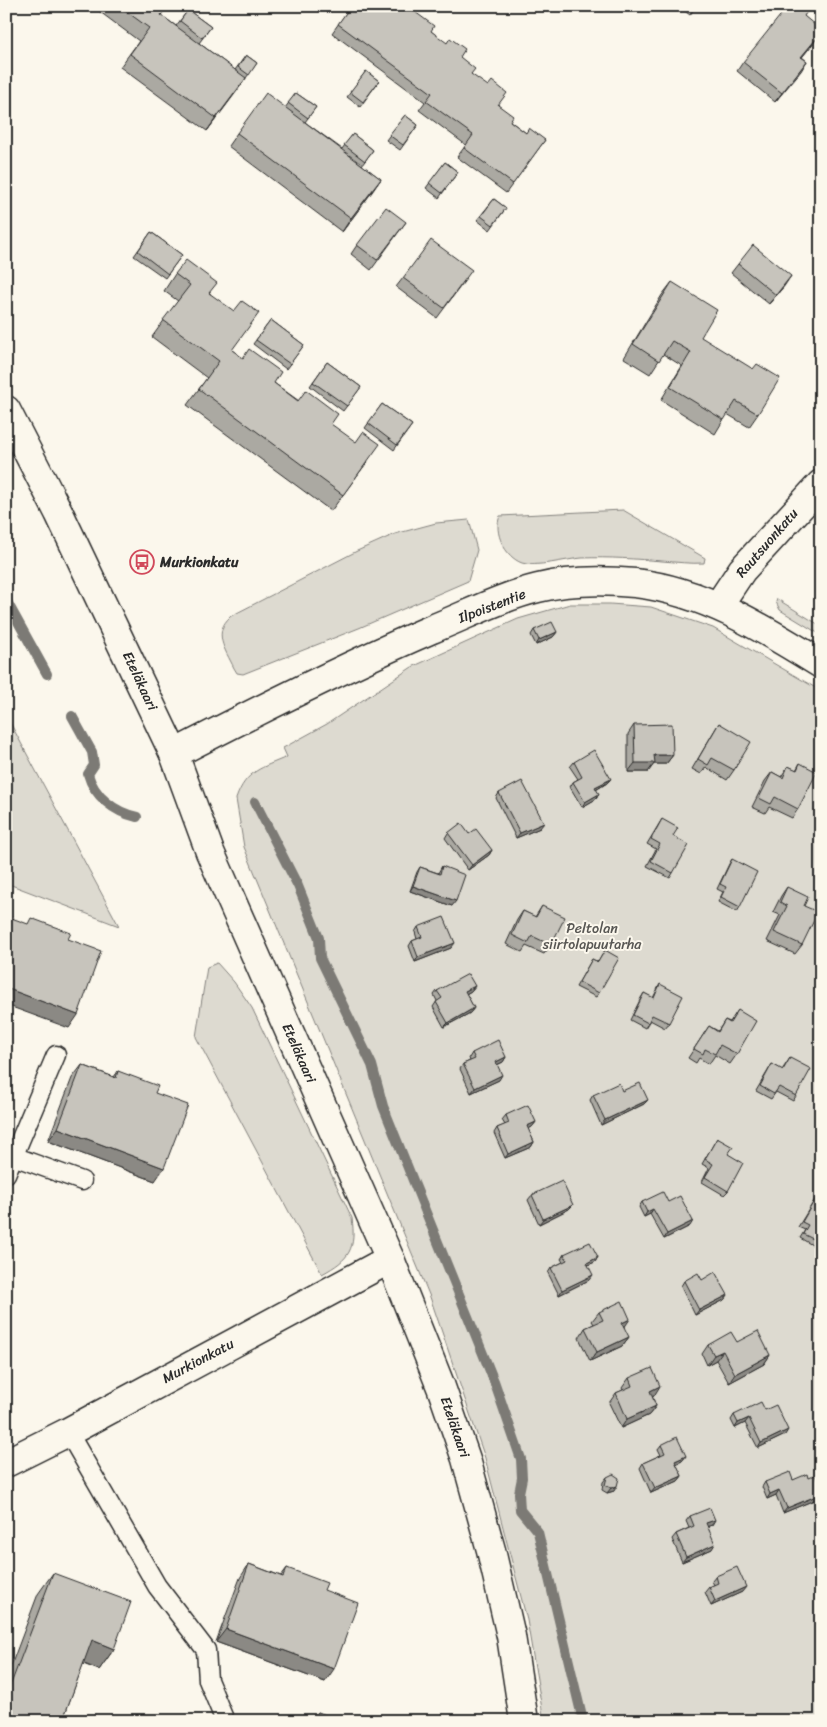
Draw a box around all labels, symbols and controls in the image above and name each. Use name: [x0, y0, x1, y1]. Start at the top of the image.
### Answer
street label: Rautsuonkatu: [729, 502, 805, 584]
bus stop icon: Murkionkatu: [129, 549, 155, 575]
place label: Murkionkatu: [159, 550, 239, 575]
street label: Ilpoistentie: [454, 582, 530, 631]
street label: Eteläkaari: [115, 647, 165, 716]
park label: Peltolan siirtolapuutarha: [542, 916, 642, 957]
street label: Eteläkaari: [275, 1019, 324, 1088]
street label: Murkionkatu: [157, 1331, 239, 1390]
street label: Eteläkaari: [433, 1393, 477, 1462]

